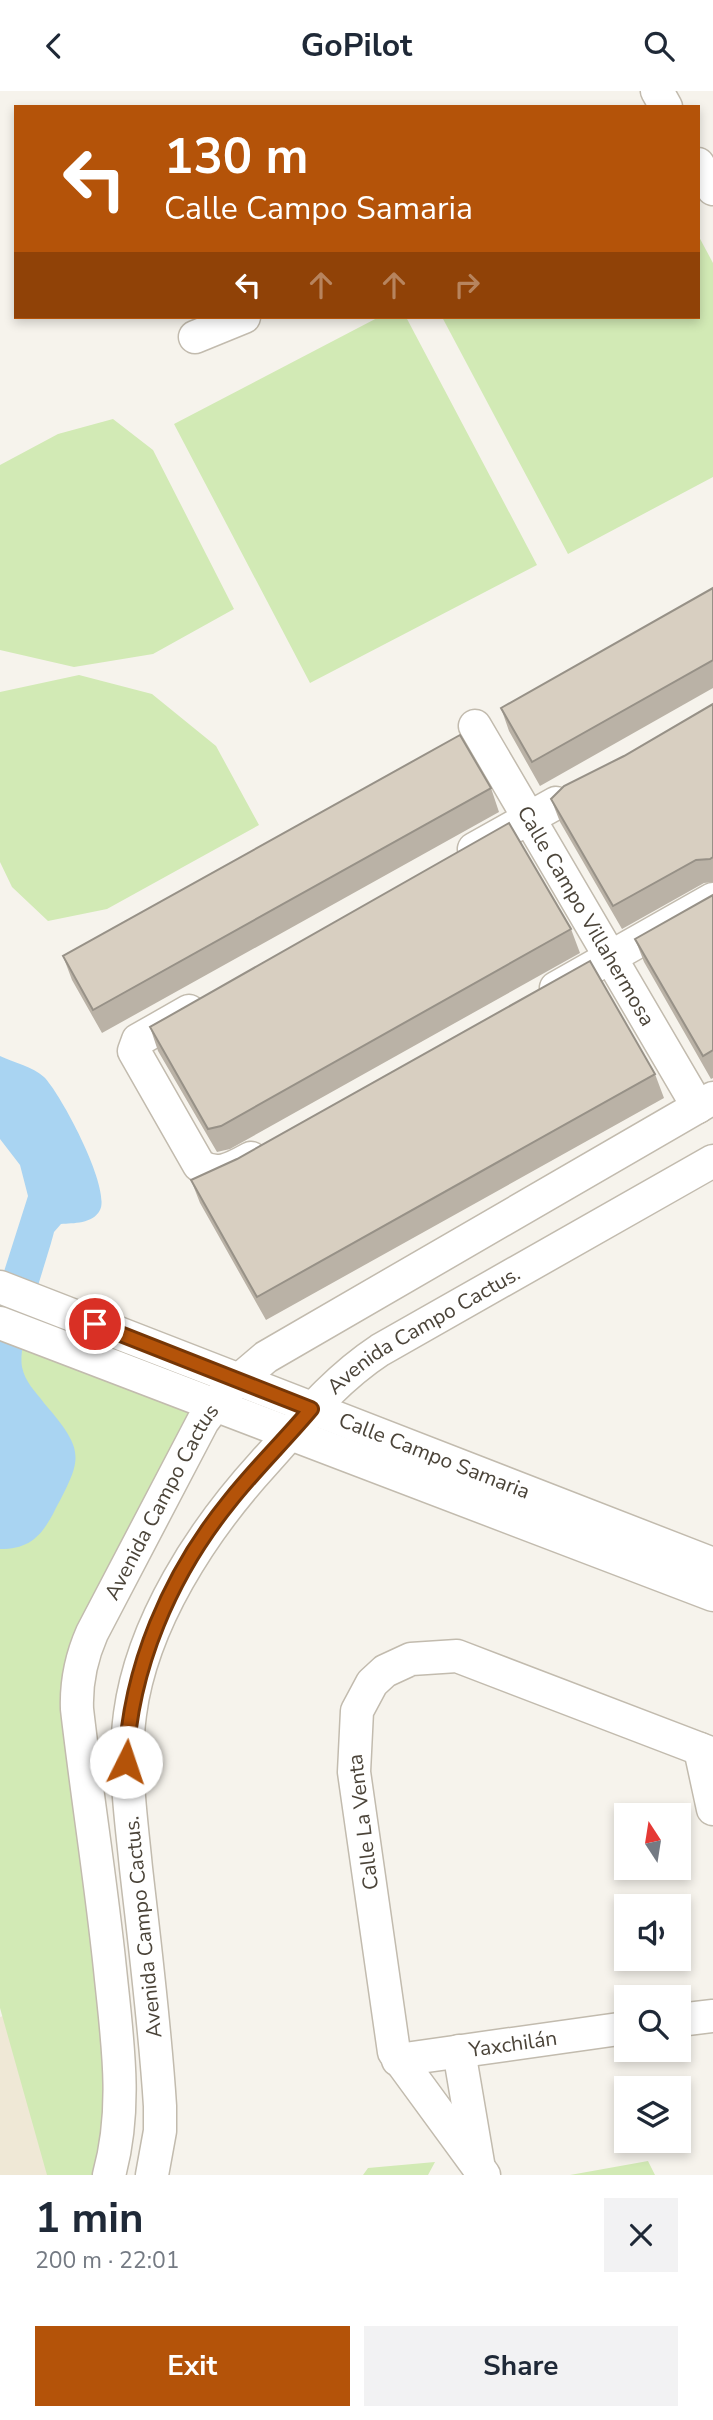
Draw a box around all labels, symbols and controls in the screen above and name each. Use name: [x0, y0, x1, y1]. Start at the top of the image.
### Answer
text: GoPilot: [301, 24, 412, 67]
icon: back: [35, 27, 73, 65]
icon: search: [640, 27, 678, 65]
text: 130 m: [164, 123, 308, 190]
icon: left: [49, 133, 140, 224]
text: Calle Campo Samaria: [164, 187, 473, 230]
icon: left: [229, 266, 267, 304]
icon: ahead: [302, 266, 340, 304]
icon: ahead: [375, 266, 413, 304]
icon: right: [448, 266, 486, 304]
street label: Calle Campo Villahermosa: [511, 801, 662, 1031]
street label: Avenida Campo Cactus.: [321, 1259, 525, 1401]
pin: [65, 1294, 125, 1354]
icon: arrive: [76, 1305, 114, 1343]
street label: Avenida Campo Cactus: [98, 1398, 225, 1605]
street label: Calle Campo Samaria: [335, 1406, 534, 1506]
position arrow: [89, 1725, 163, 1799]
street label: Calle La Venta: [341, 1753, 385, 1891]
north arrow: [614, 1803, 691, 1879]
map controls: [614, 1803, 691, 2153]
street label: Avenida Campo Cactus.: [117, 1815, 169, 2039]
button: sound: [614, 1894, 691, 1971]
button: search: [614, 1985, 691, 2062]
street label: Yaxchilán: [466, 2024, 559, 2064]
button: layers: [614, 2076, 691, 2153]
text: 1 min: [35, 2190, 144, 2247]
button: close: [604, 2198, 678, 2272]
text: 200 m · 22:01: [35, 2245, 180, 2276]
button: Exit: [35, 2326, 350, 2406]
button: Share: [364, 2326, 678, 2406]

